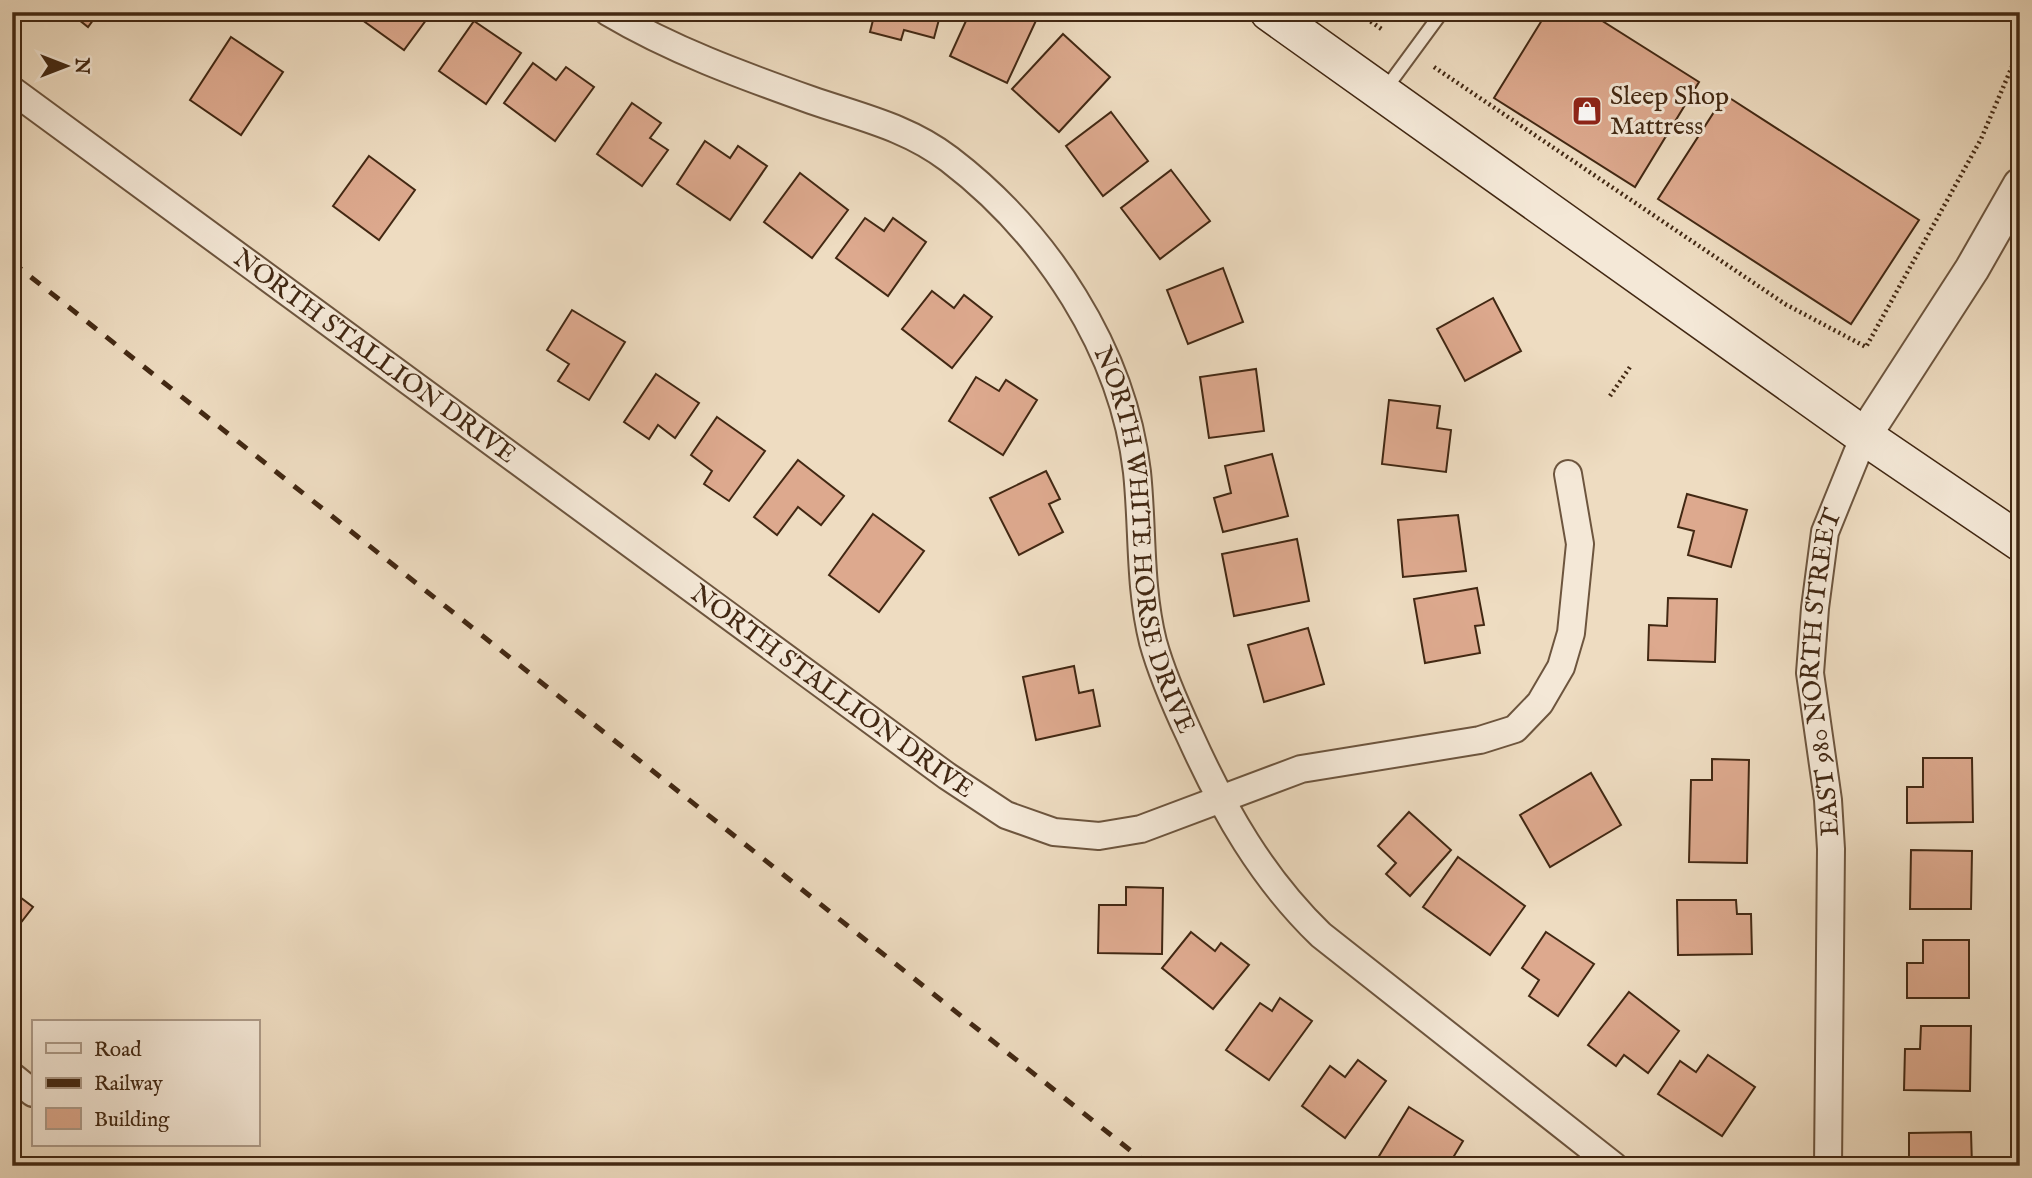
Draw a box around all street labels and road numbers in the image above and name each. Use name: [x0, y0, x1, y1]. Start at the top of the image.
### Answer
street label: NORTH STALLION DRIVE: [227, 242, 523, 471]
street label: NORTH WHITE HORSE DRIVE: [1086, 341, 1203, 739]
street label: EAST 980 NORTH STREET: [1793, 504, 1849, 837]
street label: NORTH STALLION DRIVE: [684, 577, 980, 806]

